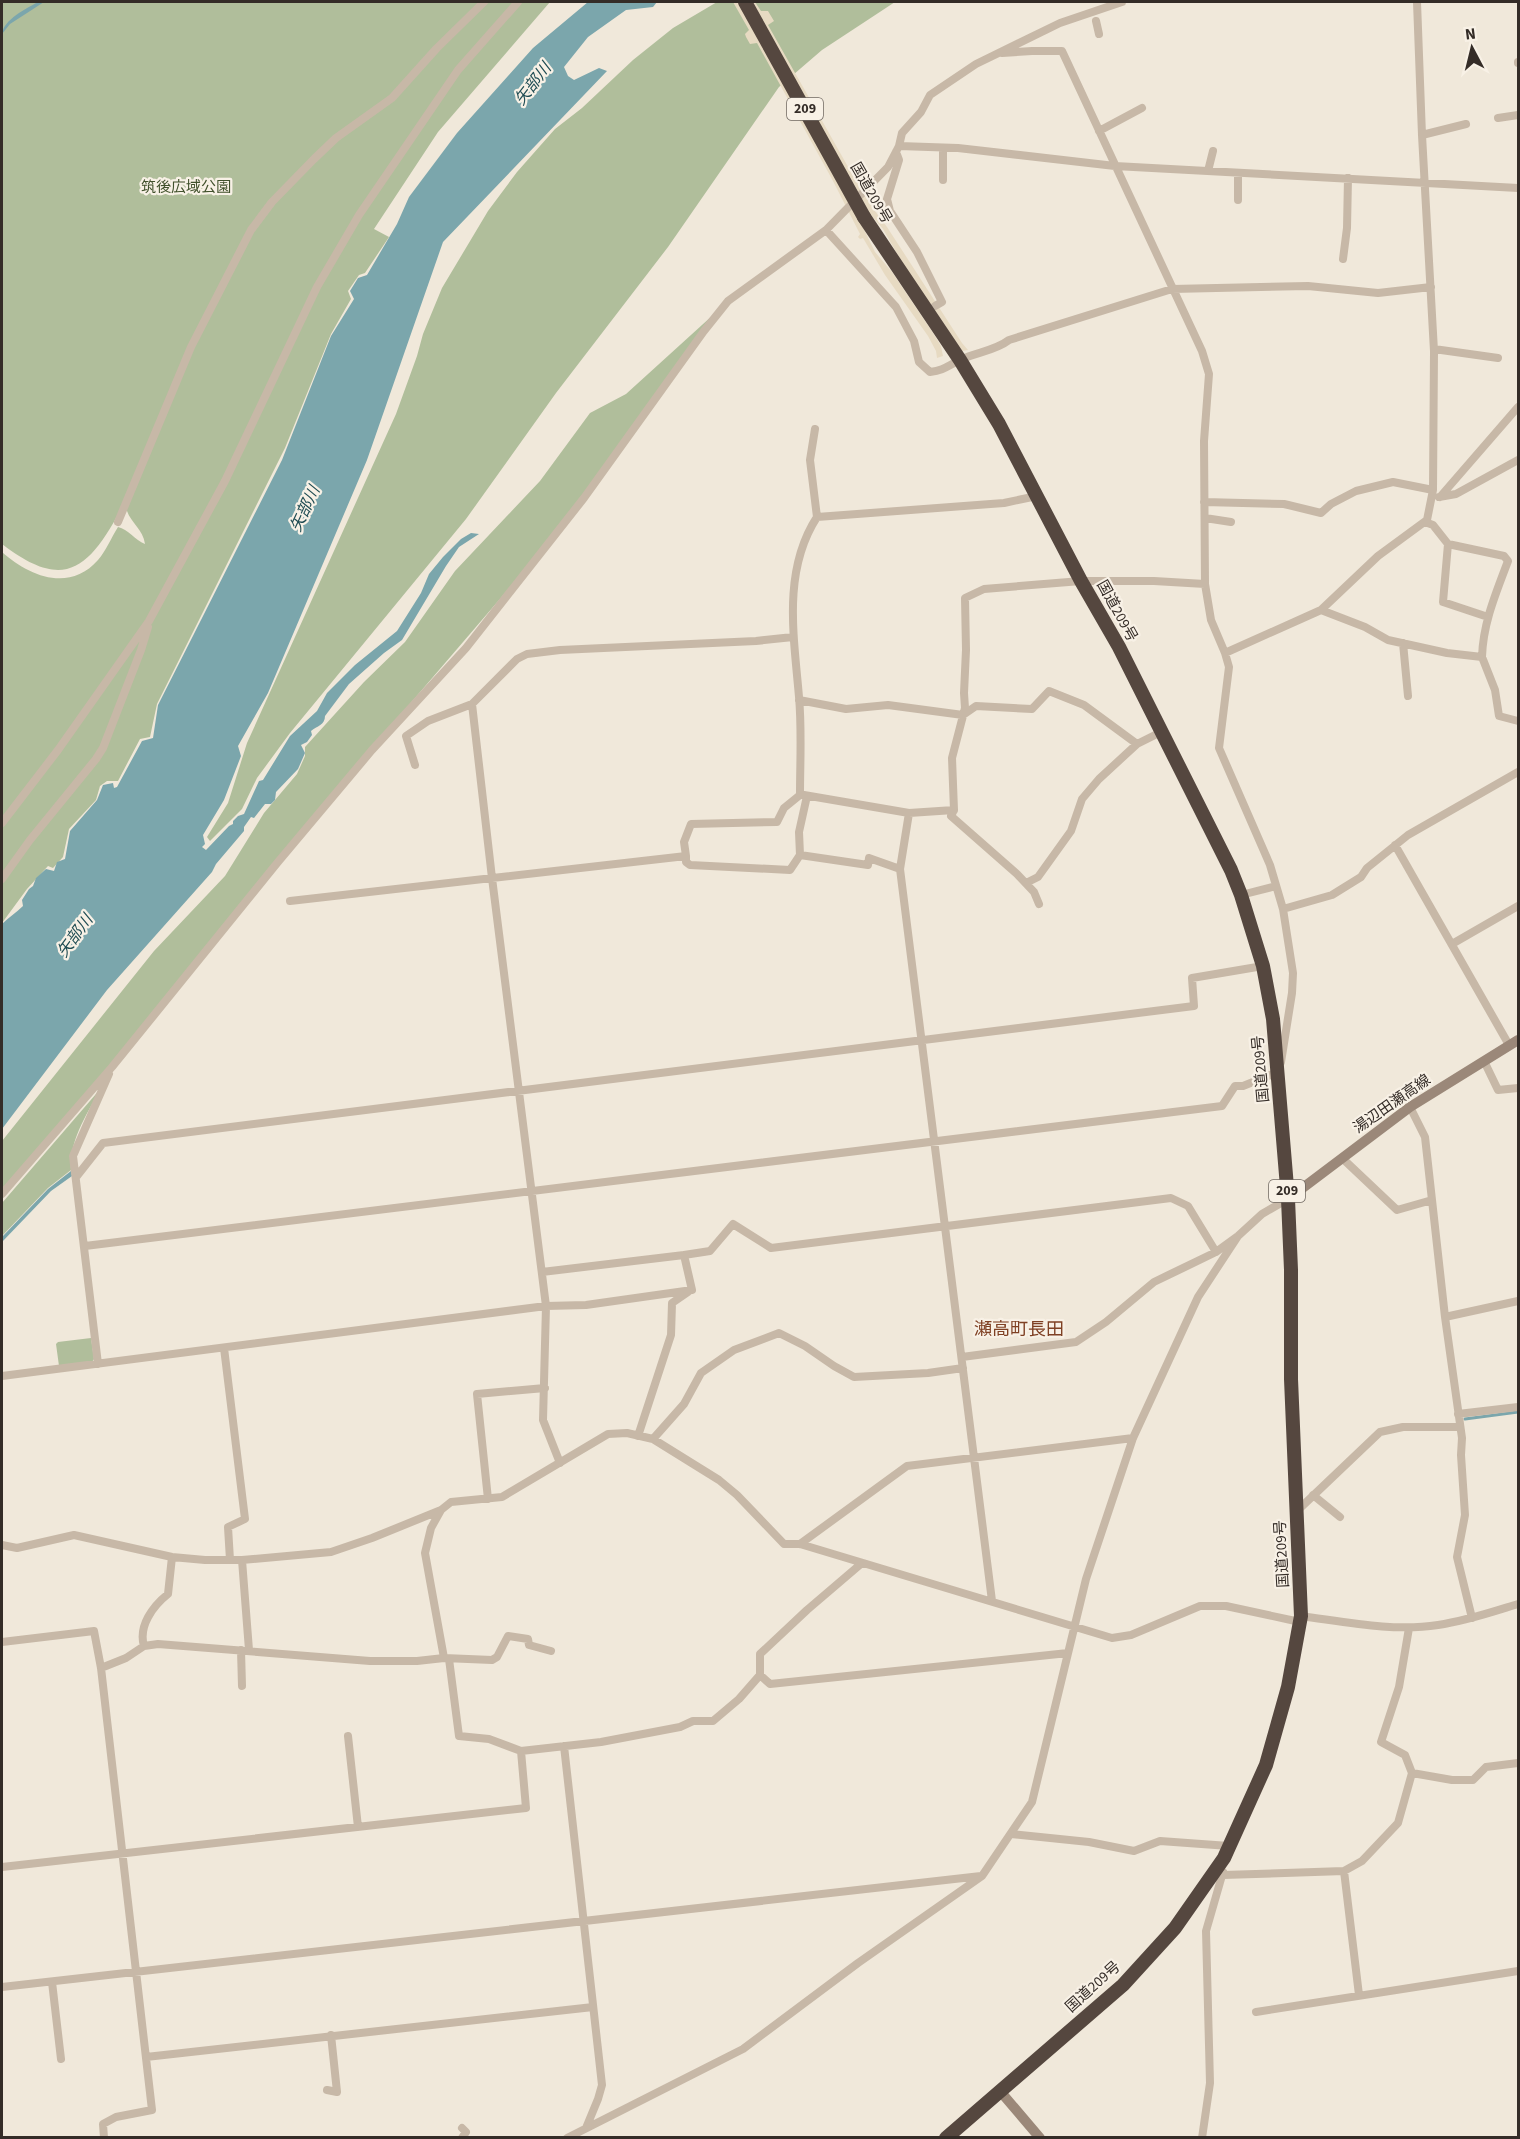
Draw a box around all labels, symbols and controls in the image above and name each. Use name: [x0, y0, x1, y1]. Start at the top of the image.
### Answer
north arrow: [1442, 18, 1502, 78]
text: N: [1464, 23, 1477, 46]
water label: 矢部川: [510, 57, 558, 110]
road number: 209: [787, 98, 823, 120]
street label: 国道209号: [845, 159, 897, 227]
park label: 筑後広域公園: [141, 177, 231, 198]
water label: 矢部川: [285, 481, 326, 535]
street label: 国道209号: [1091, 576, 1143, 646]
water label: 矢部川: [52, 909, 99, 962]
street label: 国道209号: [1248, 1035, 1274, 1103]
street label: 湯辺田瀬高線: [1349, 1070, 1435, 1138]
road number: 209: [1269, 1180, 1305, 1202]
district label: 瀬高町長田: [974, 1317, 1064, 1342]
street label: 国道209号: [1270, 1520, 1294, 1588]
street label: 国道209号: [1061, 1957, 1125, 2017]

